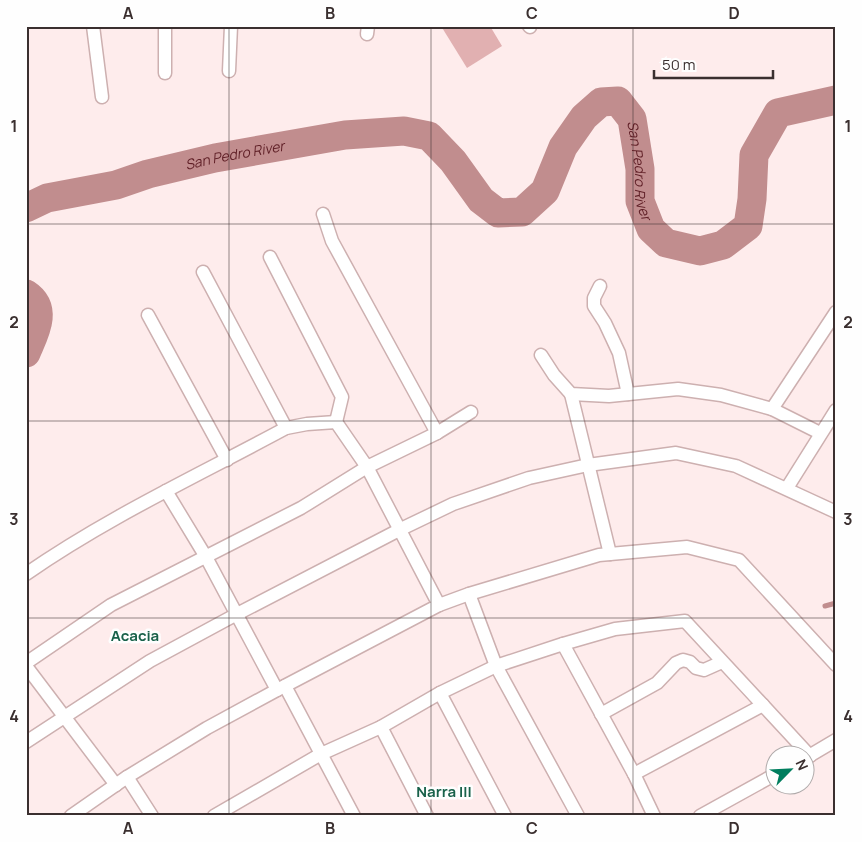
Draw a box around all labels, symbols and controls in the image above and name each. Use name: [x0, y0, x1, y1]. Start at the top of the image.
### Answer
text: A: [123, 2, 134, 24]
text: B: [325, 2, 335, 24]
text: C: [526, 2, 538, 24]
text: D: [728, 2, 740, 24]
scale bar: [654, 48, 773, 80]
text: 50 m: [662, 54, 696, 75]
text: 1: [10, 115, 18, 137]
text: 1: [844, 115, 852, 137]
water label: San Pedro River: [623, 119, 657, 225]
water label: San Pedro River: [183, 136, 288, 174]
text: 2: [9, 311, 19, 333]
text: 2: [843, 311, 853, 333]
text: 3: [9, 508, 19, 530]
text: 3: [843, 508, 853, 530]
district label: Acacia: [111, 625, 159, 646]
text: 4: [9, 705, 19, 727]
text: 4: [843, 705, 853, 727]
north arrow: [764, 744, 814, 794]
text: N: [792, 756, 813, 773]
district label: Narra III: [416, 781, 472, 802]
text: A: [123, 817, 134, 839]
text: B: [325, 817, 335, 839]
text: C: [526, 817, 538, 839]
text: D: [728, 817, 740, 839]

